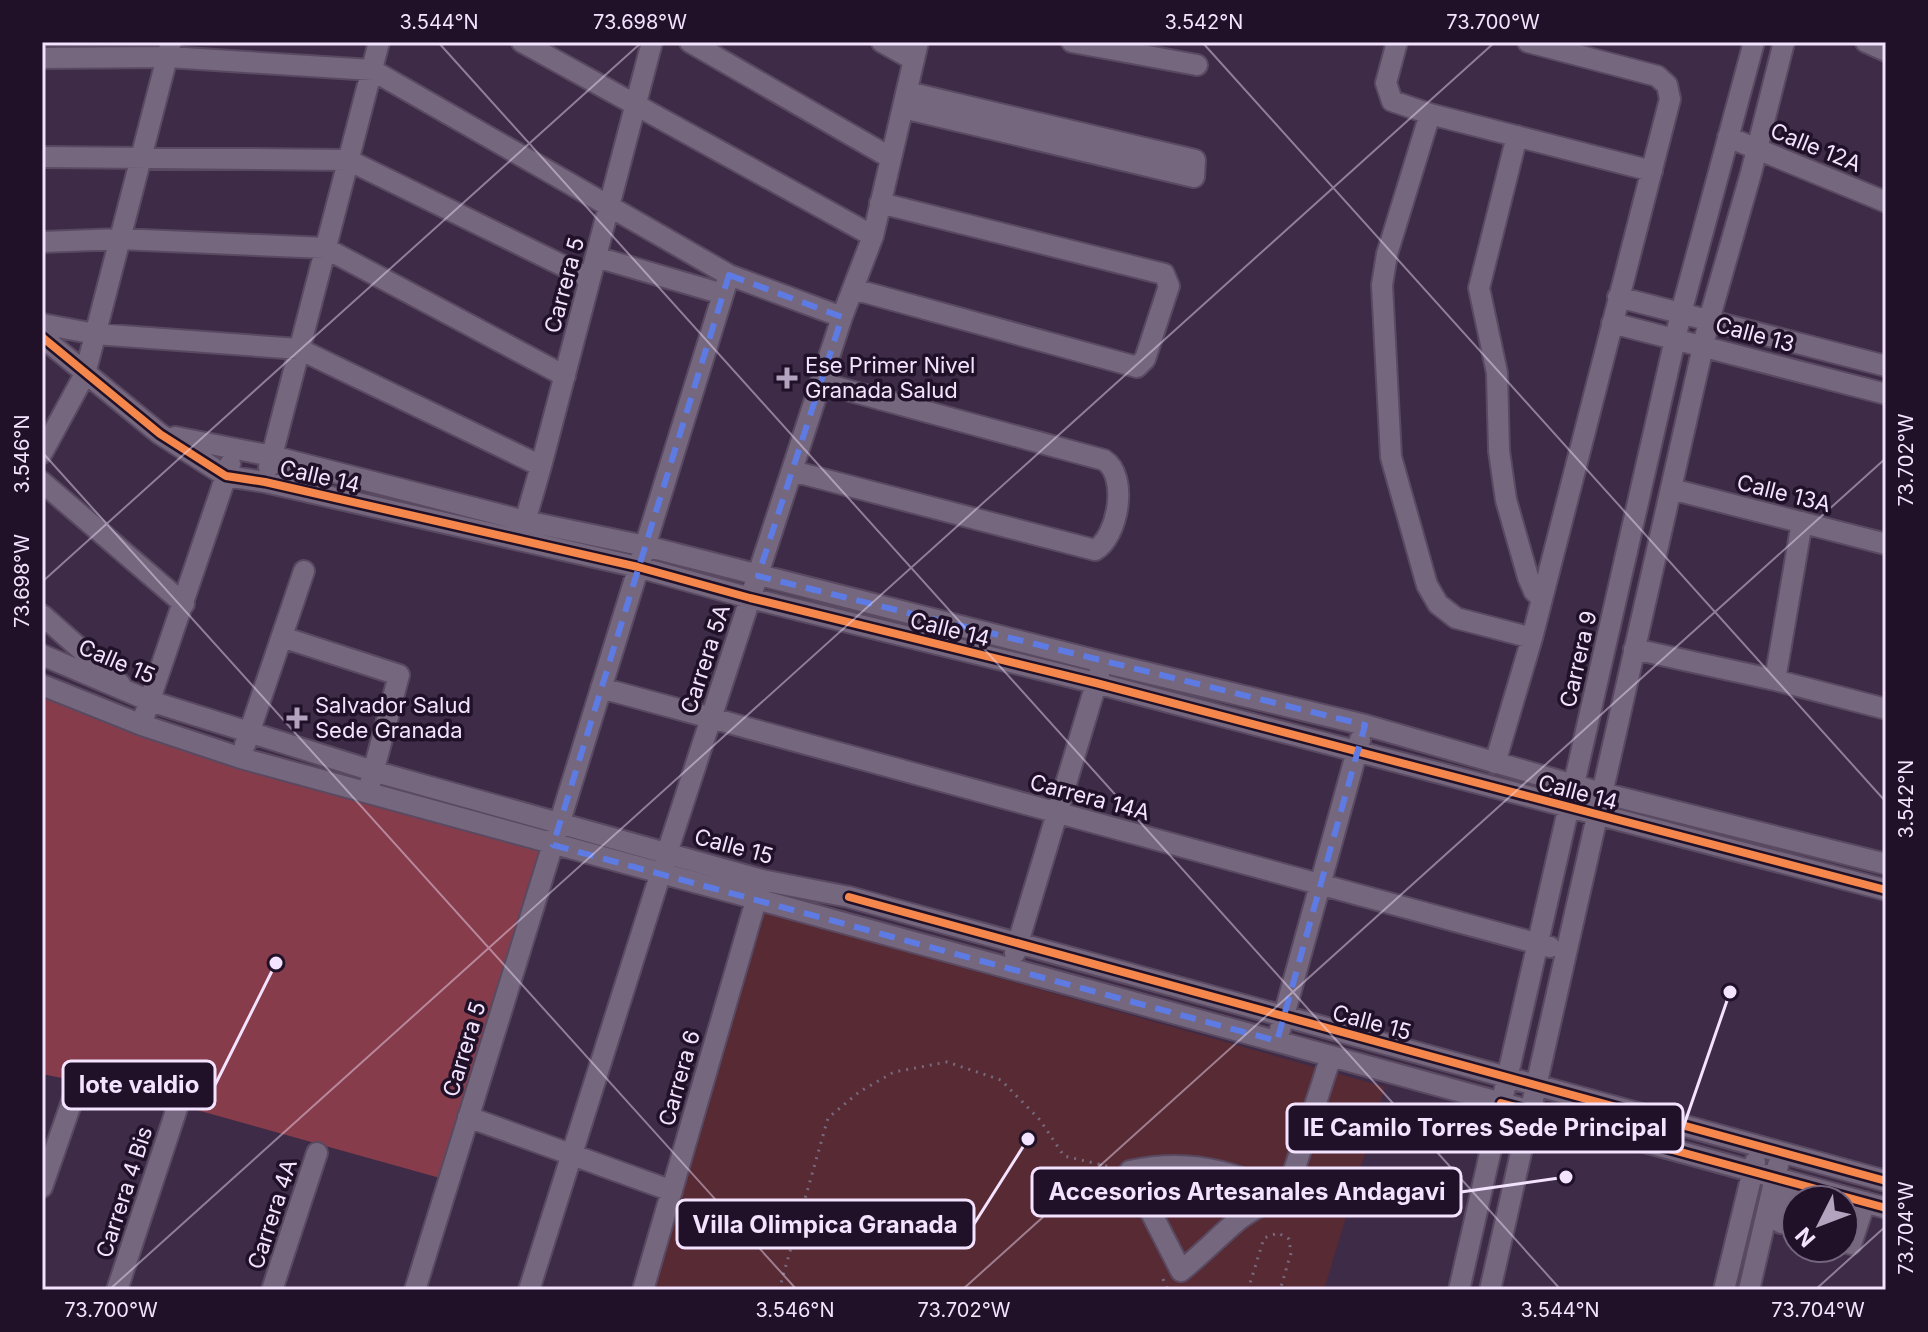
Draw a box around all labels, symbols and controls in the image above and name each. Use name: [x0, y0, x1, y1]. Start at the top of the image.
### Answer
text: 3.544°N: [399, 10, 479, 34]
text: 73.698°W: [593, 10, 687, 34]
text: 3.542°N: [1165, 10, 1243, 34]
text: 73.700°W: [1446, 10, 1540, 34]
street label: Calle 12A: [1767, 117, 1865, 177]
street label: Carrera 5: [539, 234, 589, 336]
street label: Calle 13: [1713, 311, 1797, 357]
place label: Ese Primer Nivel Granada Salud: [805, 352, 975, 403]
marker: Ese Primer Nivel Granada Salud: [776, 367, 798, 389]
text: 73.702°W: [1894, 413, 1918, 507]
text: 3.546°N: [10, 414, 34, 494]
street label: Calle 14: [277, 454, 363, 498]
street label: Calle 13A: [1734, 469, 1834, 517]
text: 73.698°W: [10, 534, 34, 628]
street label: Carrera 5A: [675, 601, 735, 717]
street label: Calle 14: [907, 607, 993, 651]
street label: Carrera 9: [1554, 608, 1602, 710]
street label: Calle 15: [75, 633, 159, 689]
place label: Salvador Salud Sede Granada: [315, 692, 471, 743]
marker: Salvador Salud Sede Granada: [286, 707, 308, 729]
text: 3.542°N: [1894, 760, 1918, 838]
street label: Carrera 14A: [1027, 769, 1153, 825]
street label: Calle 14: [1535, 769, 1621, 815]
street label: Calle 15: [692, 823, 776, 869]
street label: Carrera 5: [437, 998, 491, 1100]
street label: Calle 15: [1330, 999, 1414, 1045]
street label: Carrera 6: [653, 1027, 705, 1129]
callout: lote valdio: [63, 1061, 215, 1109]
text: lote valdio: [79, 1070, 199, 1099]
callout: IE Camilo Torres Sede Principal: [1287, 1104, 1683, 1152]
text: IE Camilo Torres Sede Principal: [1303, 1113, 1667, 1142]
street label: Carrera 4 Bis: [91, 1123, 157, 1261]
street label: Carrera 4A: [242, 1156, 302, 1272]
callout: Accesorios Artesanales Andagavi: [1032, 1168, 1461, 1216]
text: Accesorios Artesanales Andagavi: [1048, 1177, 1446, 1206]
text: 73.704°W: [1894, 1181, 1918, 1275]
north arrow: [1780, 1184, 1860, 1264]
callout: Villa Olimpica Granada: [677, 1200, 974, 1248]
text: Villa Olimpica Granada: [692, 1210, 958, 1239]
text: N: [1790, 1222, 1820, 1252]
text: 73.700°W: [64, 1298, 158, 1322]
text: 3.546°N: [755, 1298, 835, 1322]
text: 73.702°W: [917, 1298, 1011, 1322]
text: 3.544°N: [1520, 1298, 1600, 1322]
text: 73.704°W: [1771, 1298, 1865, 1322]

